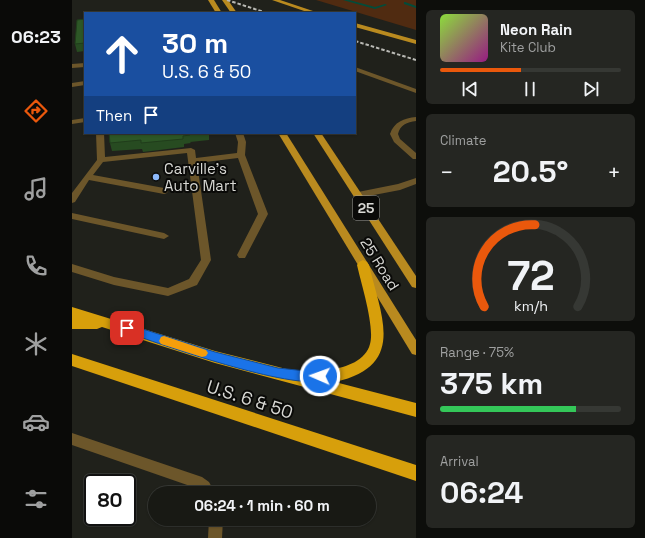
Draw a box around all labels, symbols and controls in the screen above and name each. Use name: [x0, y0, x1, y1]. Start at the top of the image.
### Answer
text: Neon Rain: [500, 20, 572, 39]
text: 06:23: [11, 25, 61, 48]
text: 30 m: [162, 25, 228, 61]
icon: ahead: [96, 28, 148, 80]
text: Kite Club: [500, 39, 556, 56]
text: U.S. 6 & 50: [162, 60, 251, 83]
icon: previous: [459, 78, 481, 100]
icon: pause: [519, 78, 541, 100]
icon: next: [580, 78, 602, 100]
icon: directions: [22, 97, 50, 125]
icon: arrive: [140, 104, 162, 126]
text: Then: [96, 106, 132, 125]
text: Climate: [440, 132, 486, 149]
text: 20.5°: [493, 152, 568, 191]
text: −: [440, 158, 454, 186]
text: +: [607, 158, 621, 186]
place label: Carville's Auto Mart: [164, 159, 237, 195]
marker: Carville's Auto Mart: [151, 172, 161, 182]
icon: music: [22, 175, 50, 203]
road number: 25: [353, 196, 379, 220]
street label: 25 Road: [356, 234, 404, 294]
text: 72: [507, 249, 554, 302]
icon: phone: [22, 252, 50, 280]
text: km/h: [513, 297, 548, 315]
pin: [110, 311, 144, 345]
icon: arrive: [116, 317, 138, 339]
icon: climate: [22, 330, 50, 358]
text: Range · 75%: [440, 344, 514, 361]
position arrow: [299, 355, 341, 397]
text: 375 km: [440, 364, 543, 403]
street label: U.S. 6 & 50: [204, 374, 296, 424]
icon: car: [22, 408, 50, 436]
text: Arrival: [440, 453, 479, 470]
text: 06:24: [440, 473, 523, 512]
speed limit sign: 80: [84, 474, 136, 526]
icon: filters: [22, 485, 50, 513]
text: 06:24 · 1 min · 60 m: [194, 496, 330, 515]

